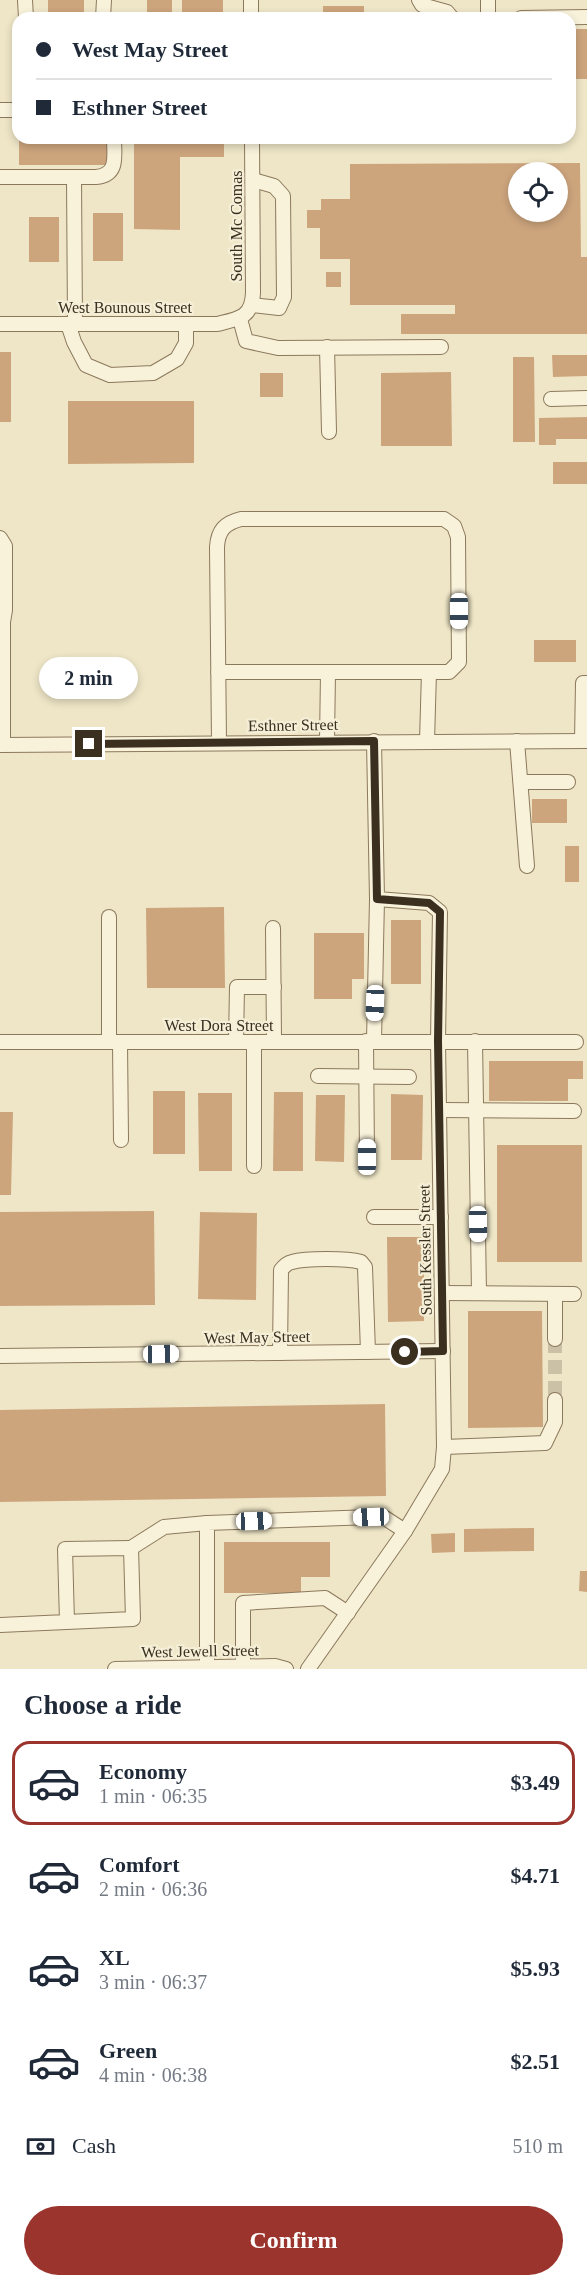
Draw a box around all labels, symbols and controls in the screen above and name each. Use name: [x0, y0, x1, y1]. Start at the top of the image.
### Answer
text: West May Street: [72, 37, 228, 62]
text: Esthner Street: [72, 95, 207, 120]
map controls: [508, 162, 568, 222]
button: locate: [508, 162, 568, 222]
street label: South Mc Comas: [228, 170, 245, 282]
street label: West Bounous Street: [58, 299, 192, 316]
car: [450, 593, 468, 629]
callout: 2 min: [40, 657, 138, 699]
text: 2 min: [64, 667, 113, 689]
street label: Esthner Street: [248, 716, 339, 734]
route end: [75, 730, 102, 757]
car: [365, 985, 385, 1021]
street label: West Dora Street: [165, 1017, 274, 1034]
car: [358, 1139, 376, 1175]
street label: South Kessler Street: [415, 1184, 435, 1315]
car: [469, 1206, 487, 1242]
street label: West May Street: [204, 1328, 311, 1347]
route start: [391, 1338, 418, 1365]
car: [143, 1345, 179, 1363]
car: [353, 1507, 389, 1527]
car: [236, 1511, 272, 1531]
street label: West Jewell Street: [141, 1641, 260, 1661]
text: Choose a ride: [24, 1690, 182, 1720]
icon: car: [27, 1756, 81, 1810]
text: Economy: [99, 1759, 187, 1784]
text: $3.49: [511, 1770, 560, 1795]
text: 1 min · 06:35: [99, 1785, 207, 1807]
icon: car: [27, 1849, 81, 1903]
text: Comfort: [99, 1852, 180, 1877]
text: $4.71: [511, 1863, 560, 1888]
text: 2 min · 06:36: [99, 1878, 207, 1900]
icon: car: [27, 1942, 81, 1996]
text: XL: [99, 1945, 130, 1970]
text: $5.93: [511, 1956, 560, 1981]
text: 3 min · 06:37: [99, 1971, 207, 1993]
icon: car: [27, 2035, 81, 2089]
text: Green: [99, 2038, 157, 2063]
text: $2.51: [511, 2049, 560, 2074]
text: 4 min · 06:38: [99, 2064, 207, 2086]
icon: cash: [24, 2130, 57, 2163]
text: Cash: [72, 2133, 116, 2158]
text: 510 m: [512, 2135, 563, 2157]
button: Confirm: [24, 2206, 563, 2275]

